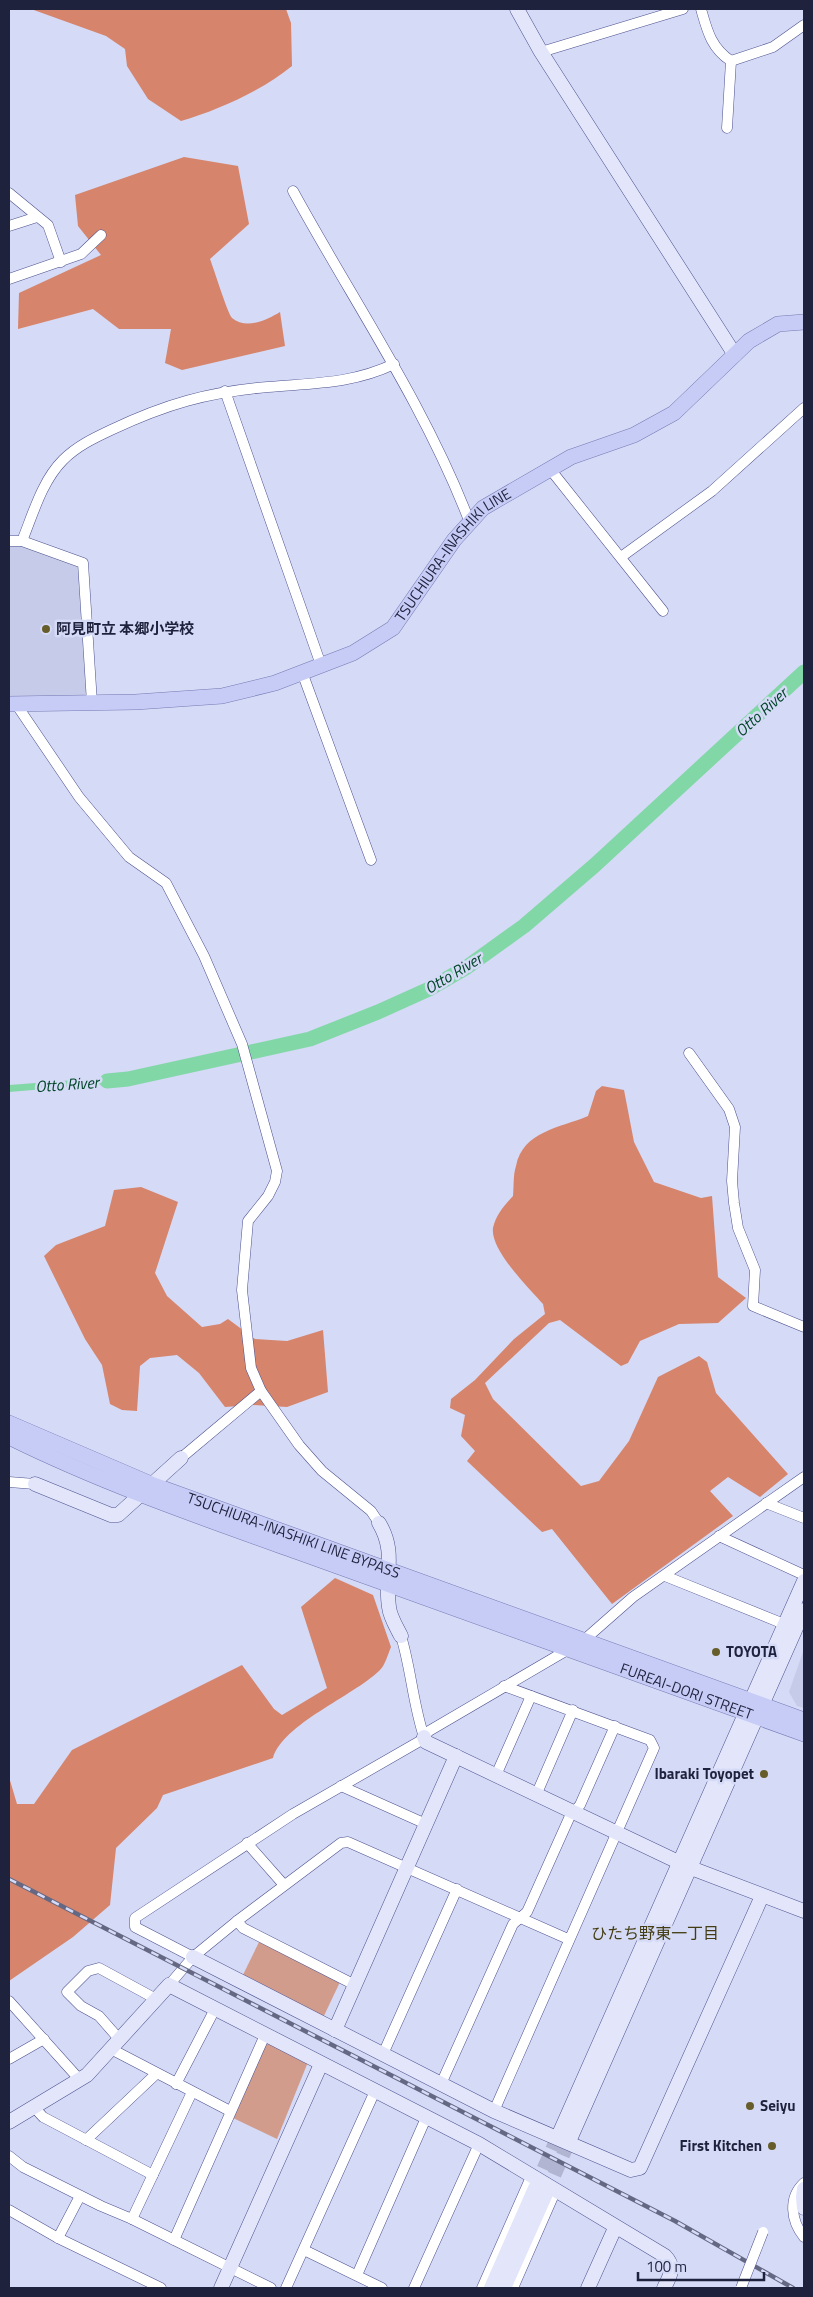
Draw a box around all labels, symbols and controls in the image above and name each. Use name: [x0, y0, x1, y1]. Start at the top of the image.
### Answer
street label: TSUCHIURA-INASHIKI LINE: [389, 482, 515, 626]
place label: 阿見町立 本郷小学校: [56, 617, 194, 640]
marker: 阿見町立 本郷小学校: [40, 623, 52, 635]
water label: Otto River: [729, 681, 794, 742]
water label: Otto River: [420, 945, 488, 1000]
water label: Otto River: [34, 1070, 101, 1098]
street label: TSUCHIURA-INASHIKI LINE BYPASS: [184, 1486, 403, 1584]
place label: TOYOTA: [726, 1640, 777, 1663]
marker: TOYOTA: [710, 1646, 722, 1658]
street label: FUREAI-DORI STREET: [617, 1656, 757, 1725]
place label: Ibaraki Toyopet: [654, 1762, 755, 1785]
marker: Ibaraki Toyopet: [758, 1768, 770, 1780]
district label: ひたち野東一丁目: [591, 1921, 719, 1945]
place label: Seiyu: [760, 2094, 795, 2117]
marker: Seiyu: [744, 2100, 756, 2112]
place label: First Kitchen: [680, 2134, 762, 2157]
marker: First Kitchen: [766, 2140, 778, 2152]
scale bar: [638, 2250, 764, 2282]
text: 100 m: [646, 2255, 687, 2278]

